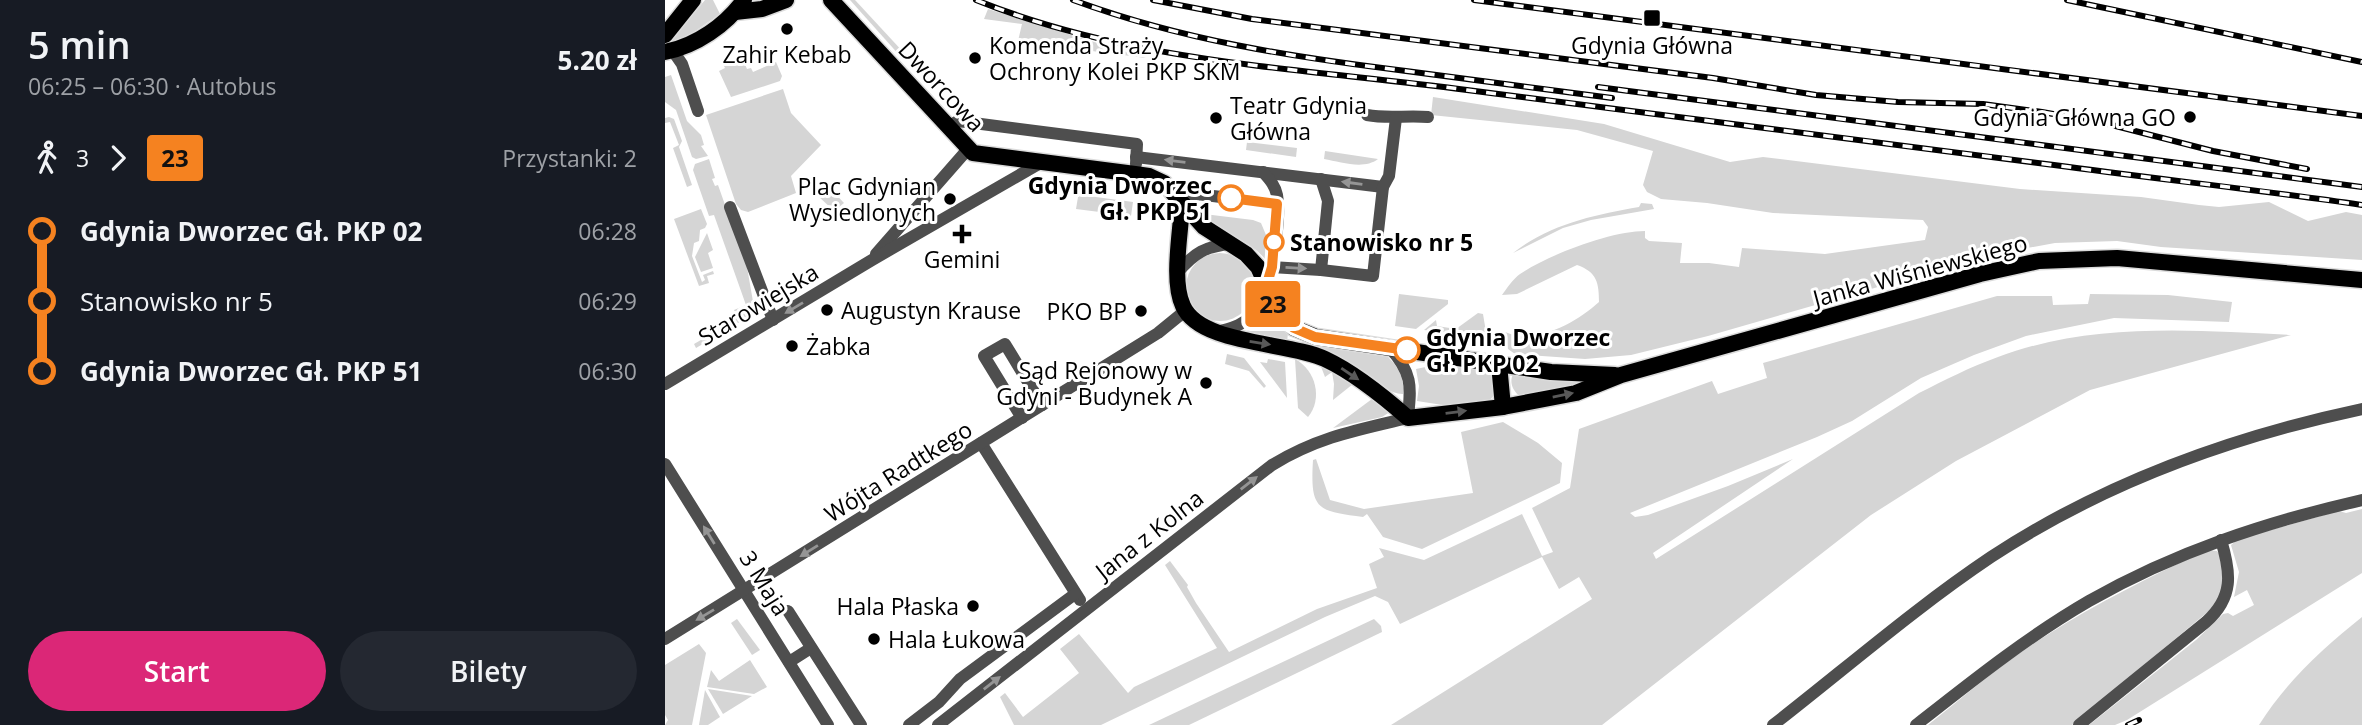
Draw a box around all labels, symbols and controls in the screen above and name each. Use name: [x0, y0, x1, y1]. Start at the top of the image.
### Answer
marker: Gdynia Główna: [1642, 8, 1662, 28]
text: 5 min: [28, 18, 131, 70]
marker: Zahir Kebab: [779, 21, 795, 37]
place label: Komenda Straży Ochrony Kolei PKP SKM: [989, 29, 1240, 87]
place label: Gdynia Główna: [1571, 29, 1733, 61]
street label: Dworcowa: [892, 34, 992, 138]
place label: Zahir Kebab: [722, 38, 852, 70]
text: 5.20 zł: [558, 42, 637, 78]
marker: Komenda Straży Ochrony Kolei PKP SKM: [967, 50, 983, 66]
text: 06:25 – 06:30 · Autobus: [28, 70, 277, 102]
place label: Teatr Gdynia Główna: [1230, 89, 1367, 147]
place label: Gdynia Główna GO: [1973, 101, 2176, 133]
marker: Gdynia Główna GO: [2182, 109, 2198, 125]
marker: Teatr Gdynia Główna: [1208, 110, 1224, 126]
icon: walk: [28, 139, 66, 177]
icon: forward: [99, 139, 137, 177]
text: 23: [161, 141, 189, 174]
text: 3: [76, 142, 89, 174]
text: Przystanki: 2: [502, 142, 637, 174]
one-way arrow: [1164, 156, 1186, 167]
place label: Gdynia Dworzec Gł. PKP 51: [1028, 169, 1212, 227]
place label: Plac Gdynian Wysiedlonych: [789, 170, 936, 228]
one-way arrow: [1341, 177, 1363, 188]
marker: Gdynia Dworzec Gł. PKP 51: [1218, 185, 1244, 211]
marker: Plac Gdynian Wysiedlonych: [942, 191, 958, 207]
text: Gdynia Dworzec Gł. PKP 02: [80, 213, 422, 249]
text: 06:28: [578, 215, 637, 247]
marker: Gemini: [954, 226, 970, 242]
place label: Stanowisko nr 5: [1290, 226, 1473, 258]
street label: Janka Wiśniewskiego: [1807, 226, 2031, 315]
marker: Stanowisko nr 5: [1264, 232, 1284, 252]
place label: Gemini: [924, 243, 1000, 275]
street label: Starowiejska: [692, 256, 824, 352]
one-way arrow: [1286, 263, 1308, 274]
line badge: 23: [1241, 281, 1305, 327]
text: Stanowisko nr 5: [80, 283, 273, 319]
text: 06:29: [578, 285, 637, 317]
text: 23: [1259, 287, 1287, 320]
place label: Augustyn Krause: [841, 294, 1021, 326]
place label: PKO BP: [1047, 295, 1127, 327]
one-way arrow: [784, 302, 803, 315]
marker: Augustyn Krause: [819, 302, 835, 318]
marker: PKO BP: [1133, 303, 1149, 319]
place label: Gdynia Dworzec Gł. PKP 02: [1426, 321, 1611, 379]
place label: Żabka: [806, 330, 871, 362]
marker: Gdynia Dworzec Gł. PKP 02: [1394, 337, 1420, 363]
marker: Żabka: [784, 338, 800, 354]
one-way arrow: [1249, 338, 1271, 349]
text: Gdynia Dworzec Gł. PKP 51: [80, 353, 422, 389]
place label: Sąd Rejonowy w Gdyni - Budynek A: [996, 354, 1192, 412]
text: 06:30: [578, 355, 637, 387]
one-way arrow: [1341, 367, 1359, 381]
marker: Sąd Rejonowy w Gdyni - Budynek A: [1198, 375, 1214, 391]
one-way arrow: [1552, 389, 1574, 400]
one-way arrow: [1445, 407, 1467, 418]
street label: Wójta Radtkego: [818, 413, 978, 529]
one-way arrow: [1239, 475, 1257, 490]
street label: Jana z Kolna: [1087, 482, 1210, 588]
one-way arrow: [703, 525, 716, 544]
street label: 3 Maja: [733, 544, 797, 622]
one-way arrow: [800, 544, 819, 557]
place label: Hala Płaska: [836, 590, 959, 622]
marker: Hala Płaska: [965, 598, 981, 614]
one-way arrow: [695, 608, 714, 621]
place label: Hala Łukowa: [888, 623, 1025, 655]
button: Start: [28, 631, 326, 711]
button: Bilety: [340, 631, 637, 711]
marker: Hala Łukowa: [866, 631, 882, 647]
one-way arrow: [983, 676, 1001, 691]

